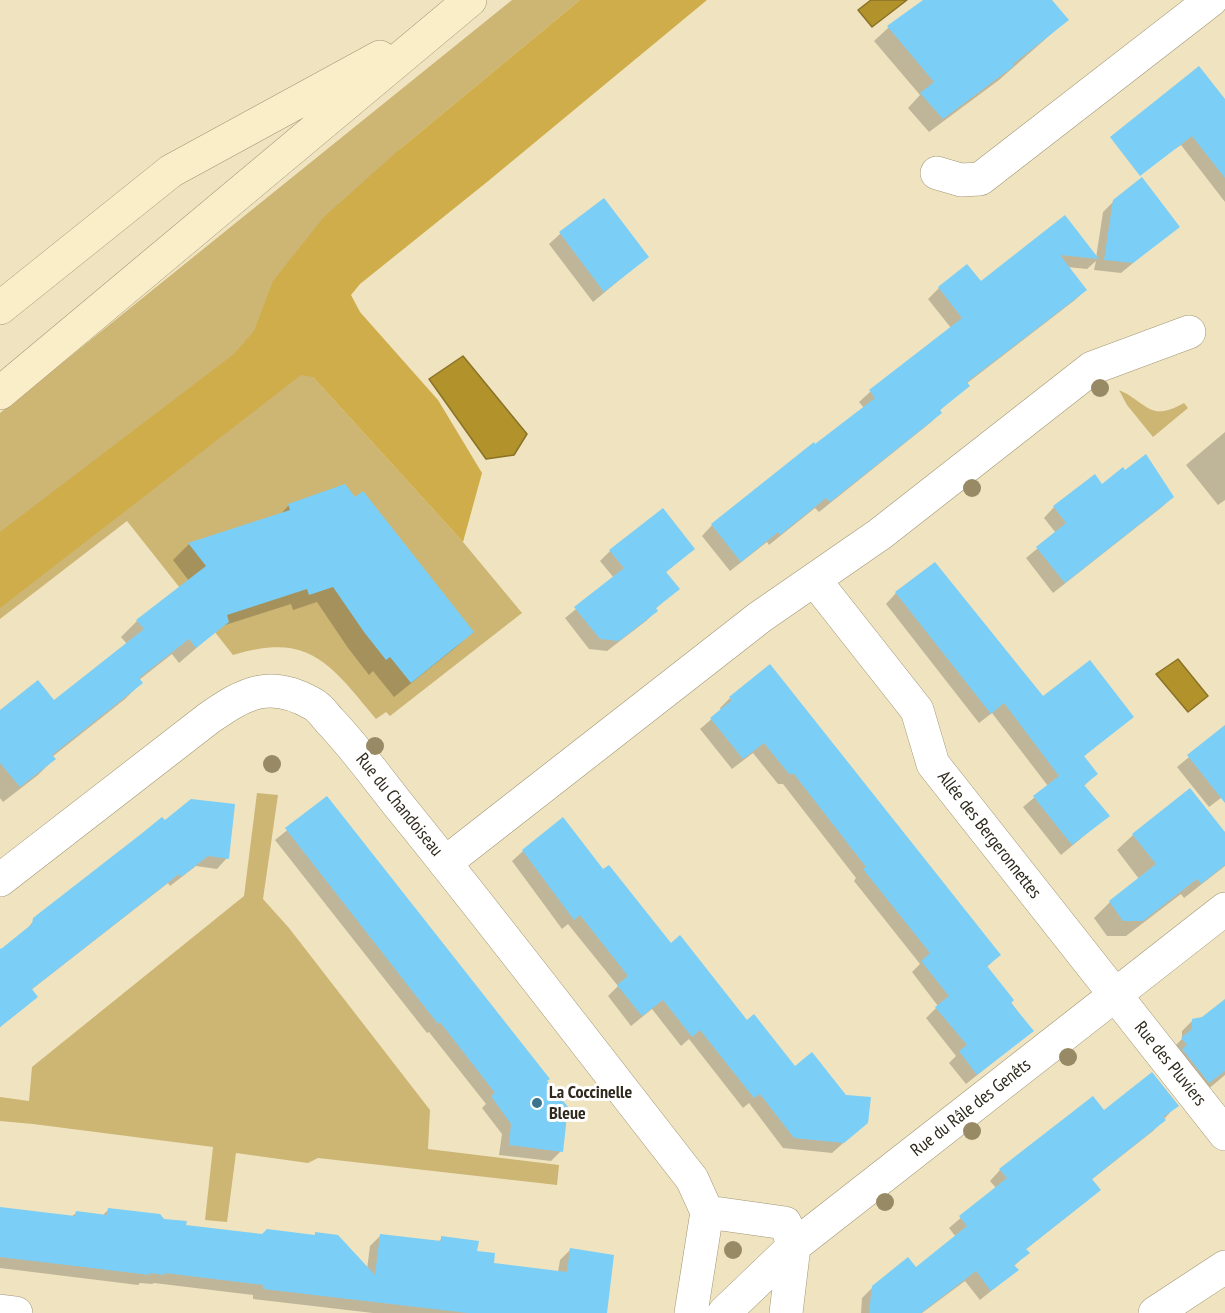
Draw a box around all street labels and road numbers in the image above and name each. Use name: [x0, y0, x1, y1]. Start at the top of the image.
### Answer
street label: Rue du Chandoiseau: [351, 749, 447, 861]
street label: Allée des Bergeronnettes: [933, 767, 1045, 903]
street label: Rue des Pluviers: [1129, 1017, 1211, 1111]
street label: Rue du Râle des Genêts: [907, 1054, 1035, 1162]

